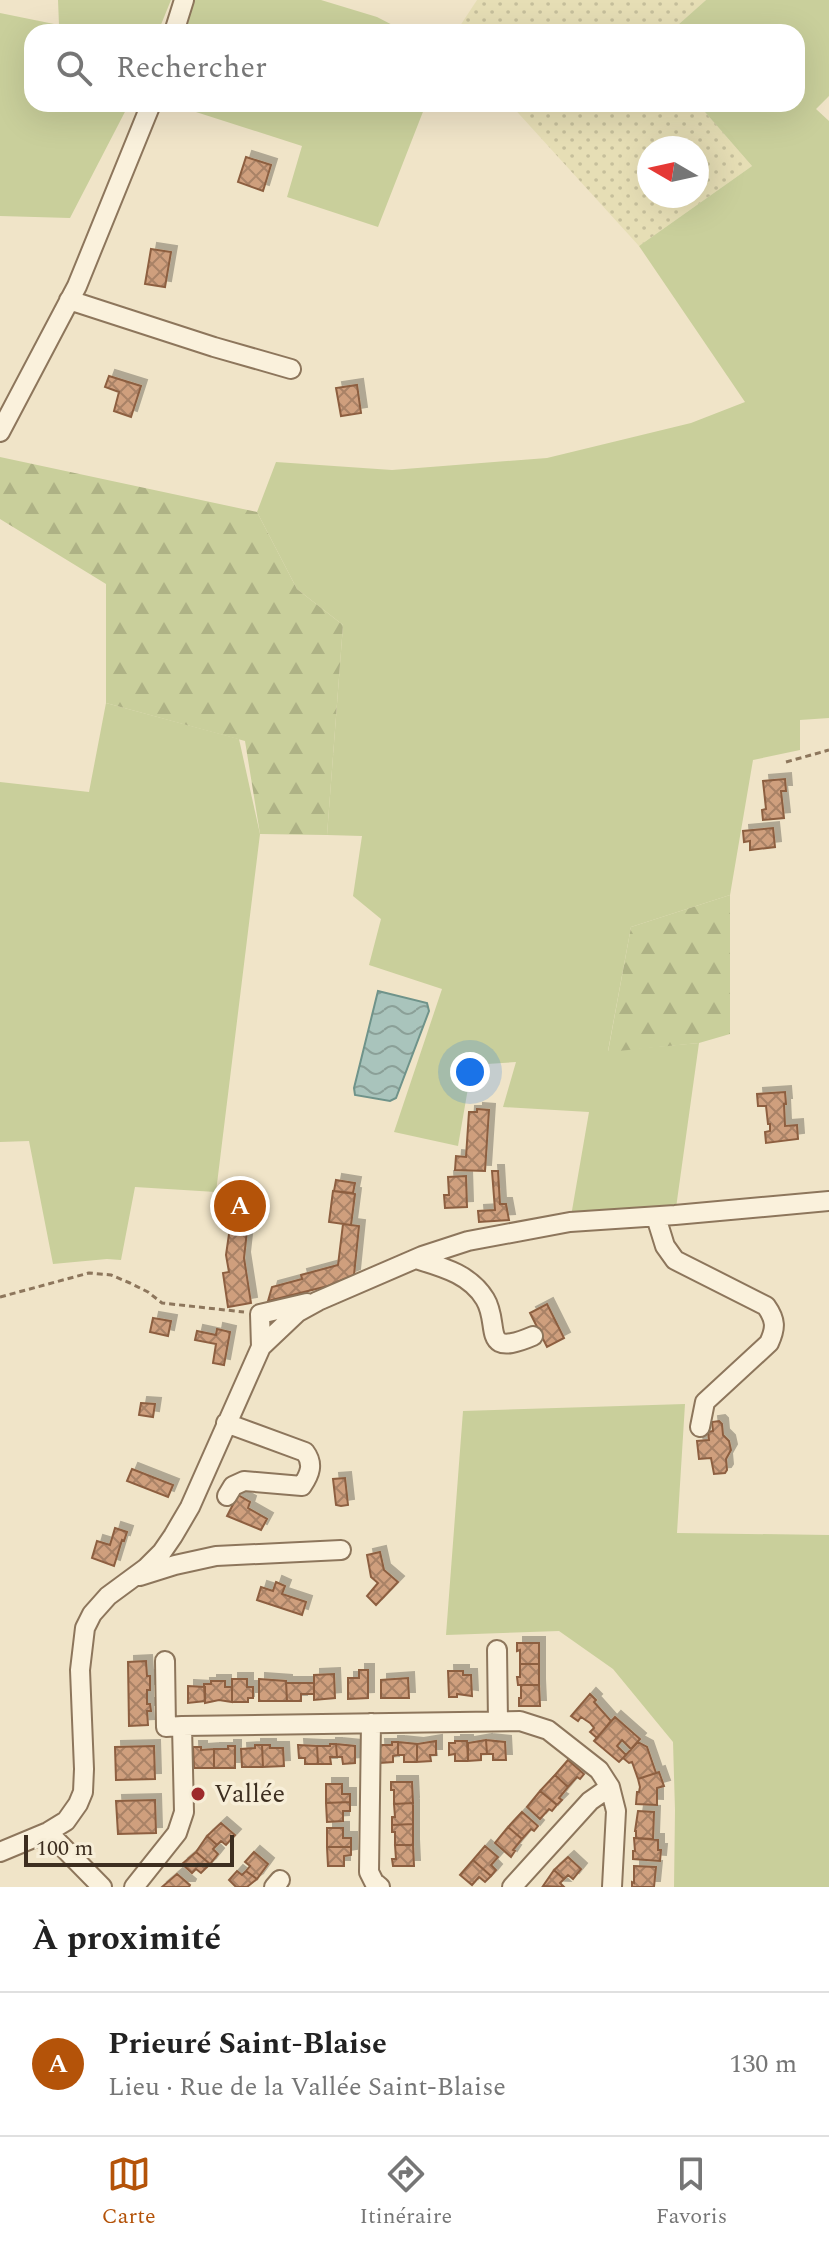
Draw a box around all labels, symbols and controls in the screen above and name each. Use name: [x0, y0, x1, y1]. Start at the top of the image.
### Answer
search box: [24, 24, 805, 112]
text: Rechercher: [116, 45, 267, 91]
icon: search: [52, 46, 96, 90]
north arrow: [637, 136, 709, 208]
your location: [450, 1052, 490, 1092]
pin: A: [214, 1176, 266, 1236]
place label: Vallée: [214, 1774, 285, 1814]
marker: Vallée: [189, 1785, 207, 1803]
scale bar: [24, 1831, 234, 1867]
text: 100 m: [36, 1832, 93, 1865]
text: À proximité: [32, 1913, 221, 1965]
text: Prieuré Saint-Blaise: [108, 2021, 387, 2067]
text: A: [48, 2044, 68, 2084]
text: 130 m: [729, 2044, 797, 2084]
text: Lieu · Rue de la Vallée Saint-Blaise: [108, 2067, 506, 2107]
tab: Carte: [102, 2152, 156, 2233]
tab: Itinéraire: [359, 2152, 452, 2233]
tab: Favoris: [656, 2152, 727, 2233]

